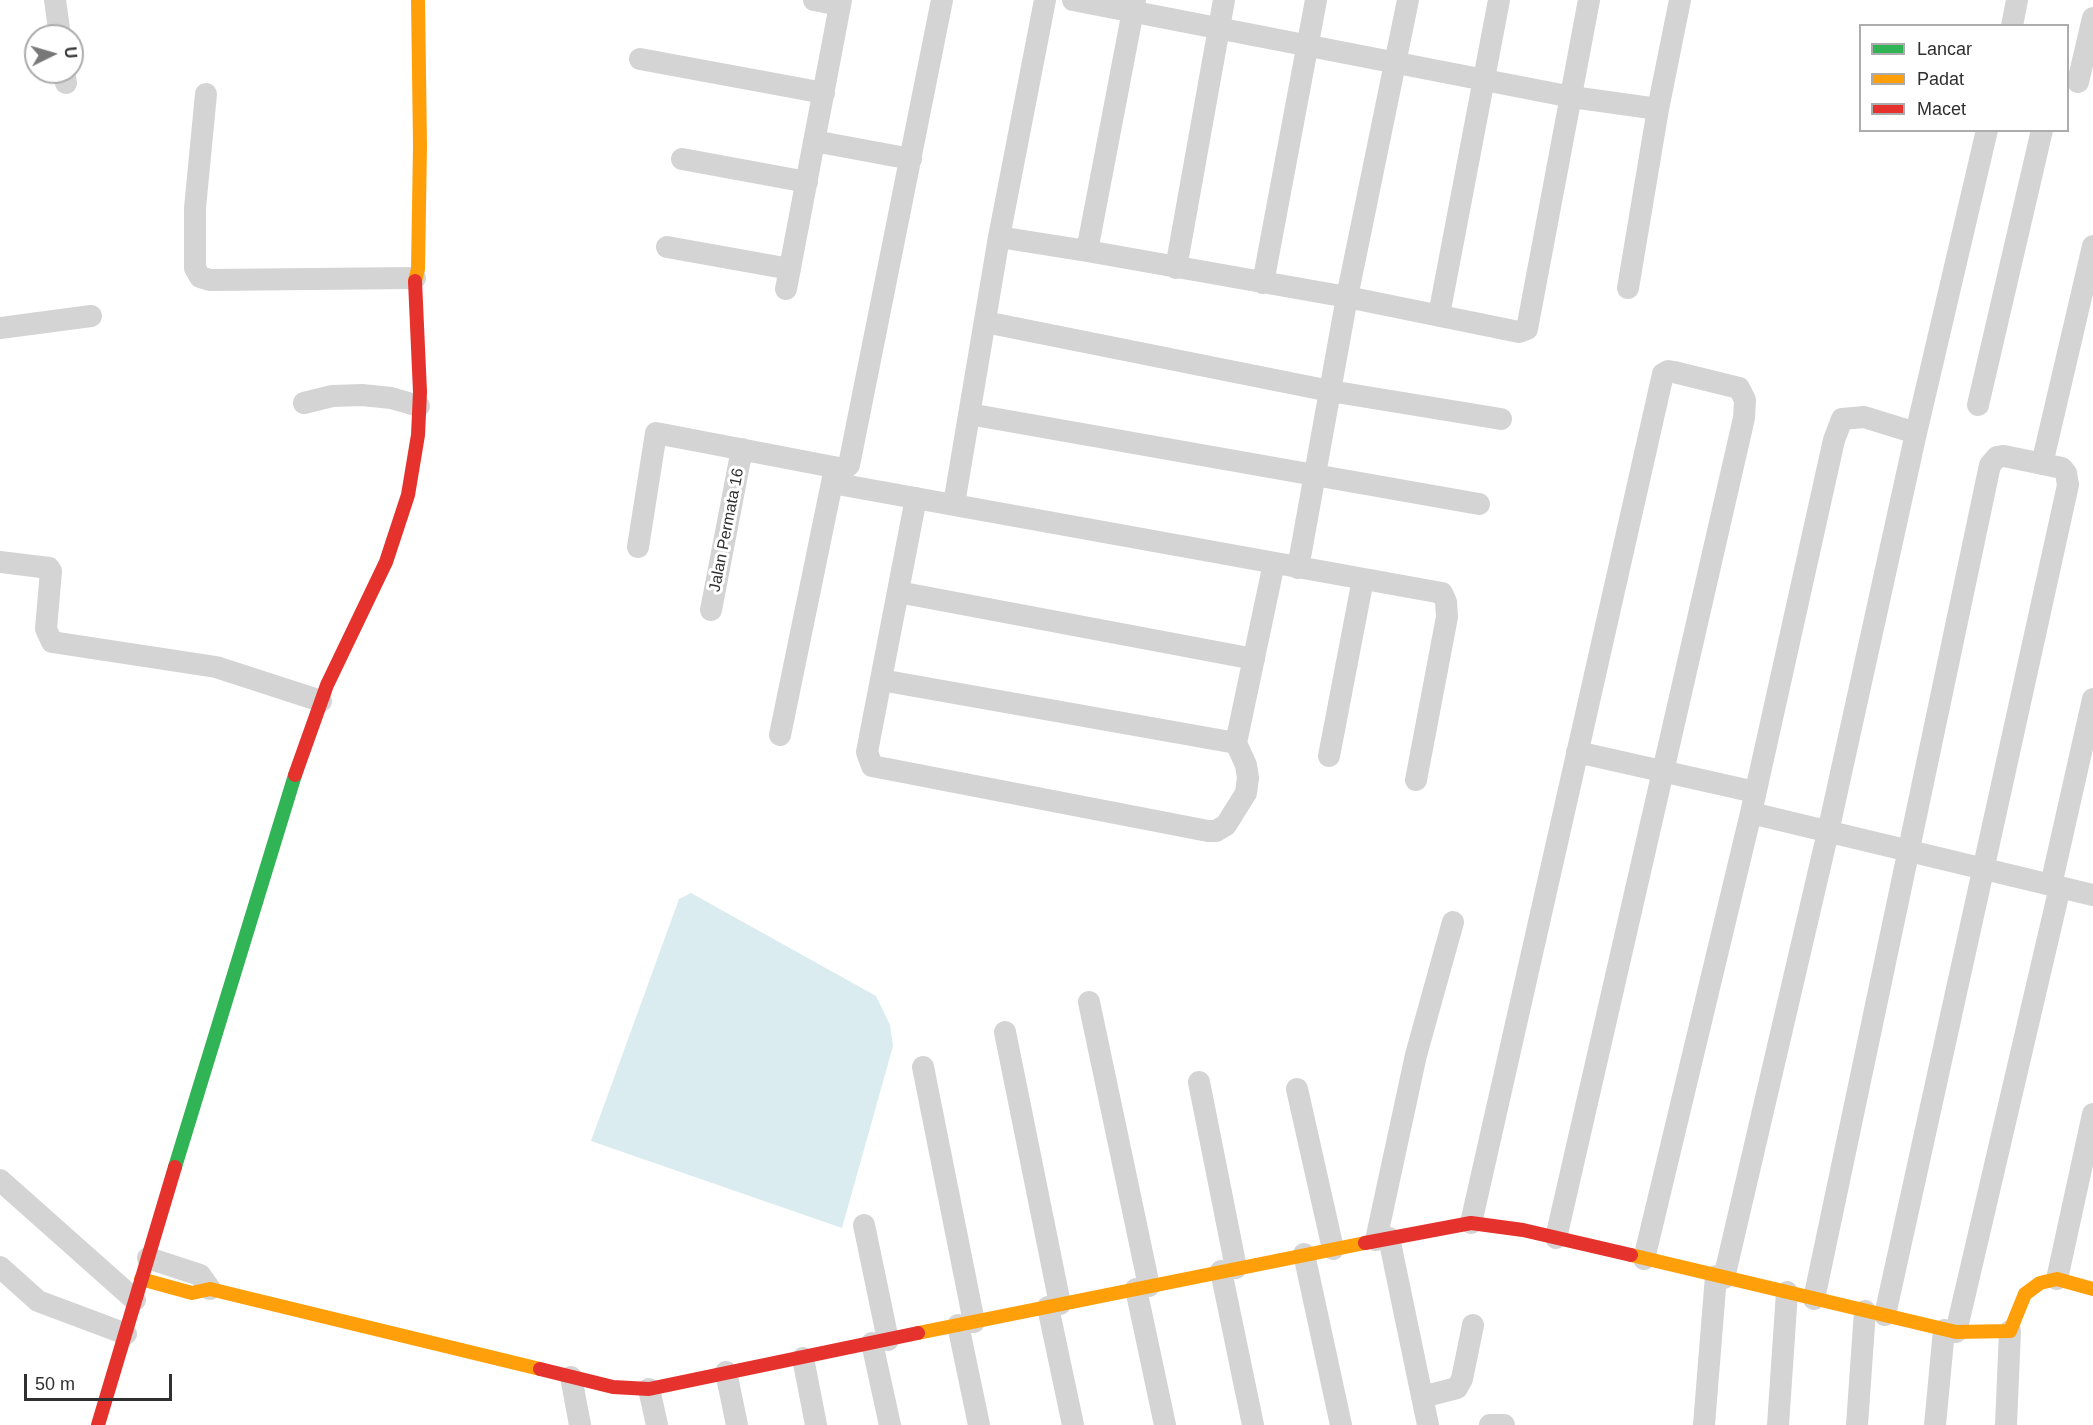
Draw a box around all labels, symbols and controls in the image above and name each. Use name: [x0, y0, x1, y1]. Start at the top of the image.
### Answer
north arrow: [24, 24, 84, 84]
legend: [1859, 24, 2069, 132]
text: Lancar: [1917, 39, 1972, 59]
text: U: [61, 46, 79, 59]
text: Padat: [1917, 69, 1964, 89]
text: Macet: [1917, 99, 1966, 119]
street label: Jalan Permata 16: [706, 467, 748, 593]
scale bar: [27, 1362, 176, 1400]
text: 50 m: [35, 1374, 75, 1394]

